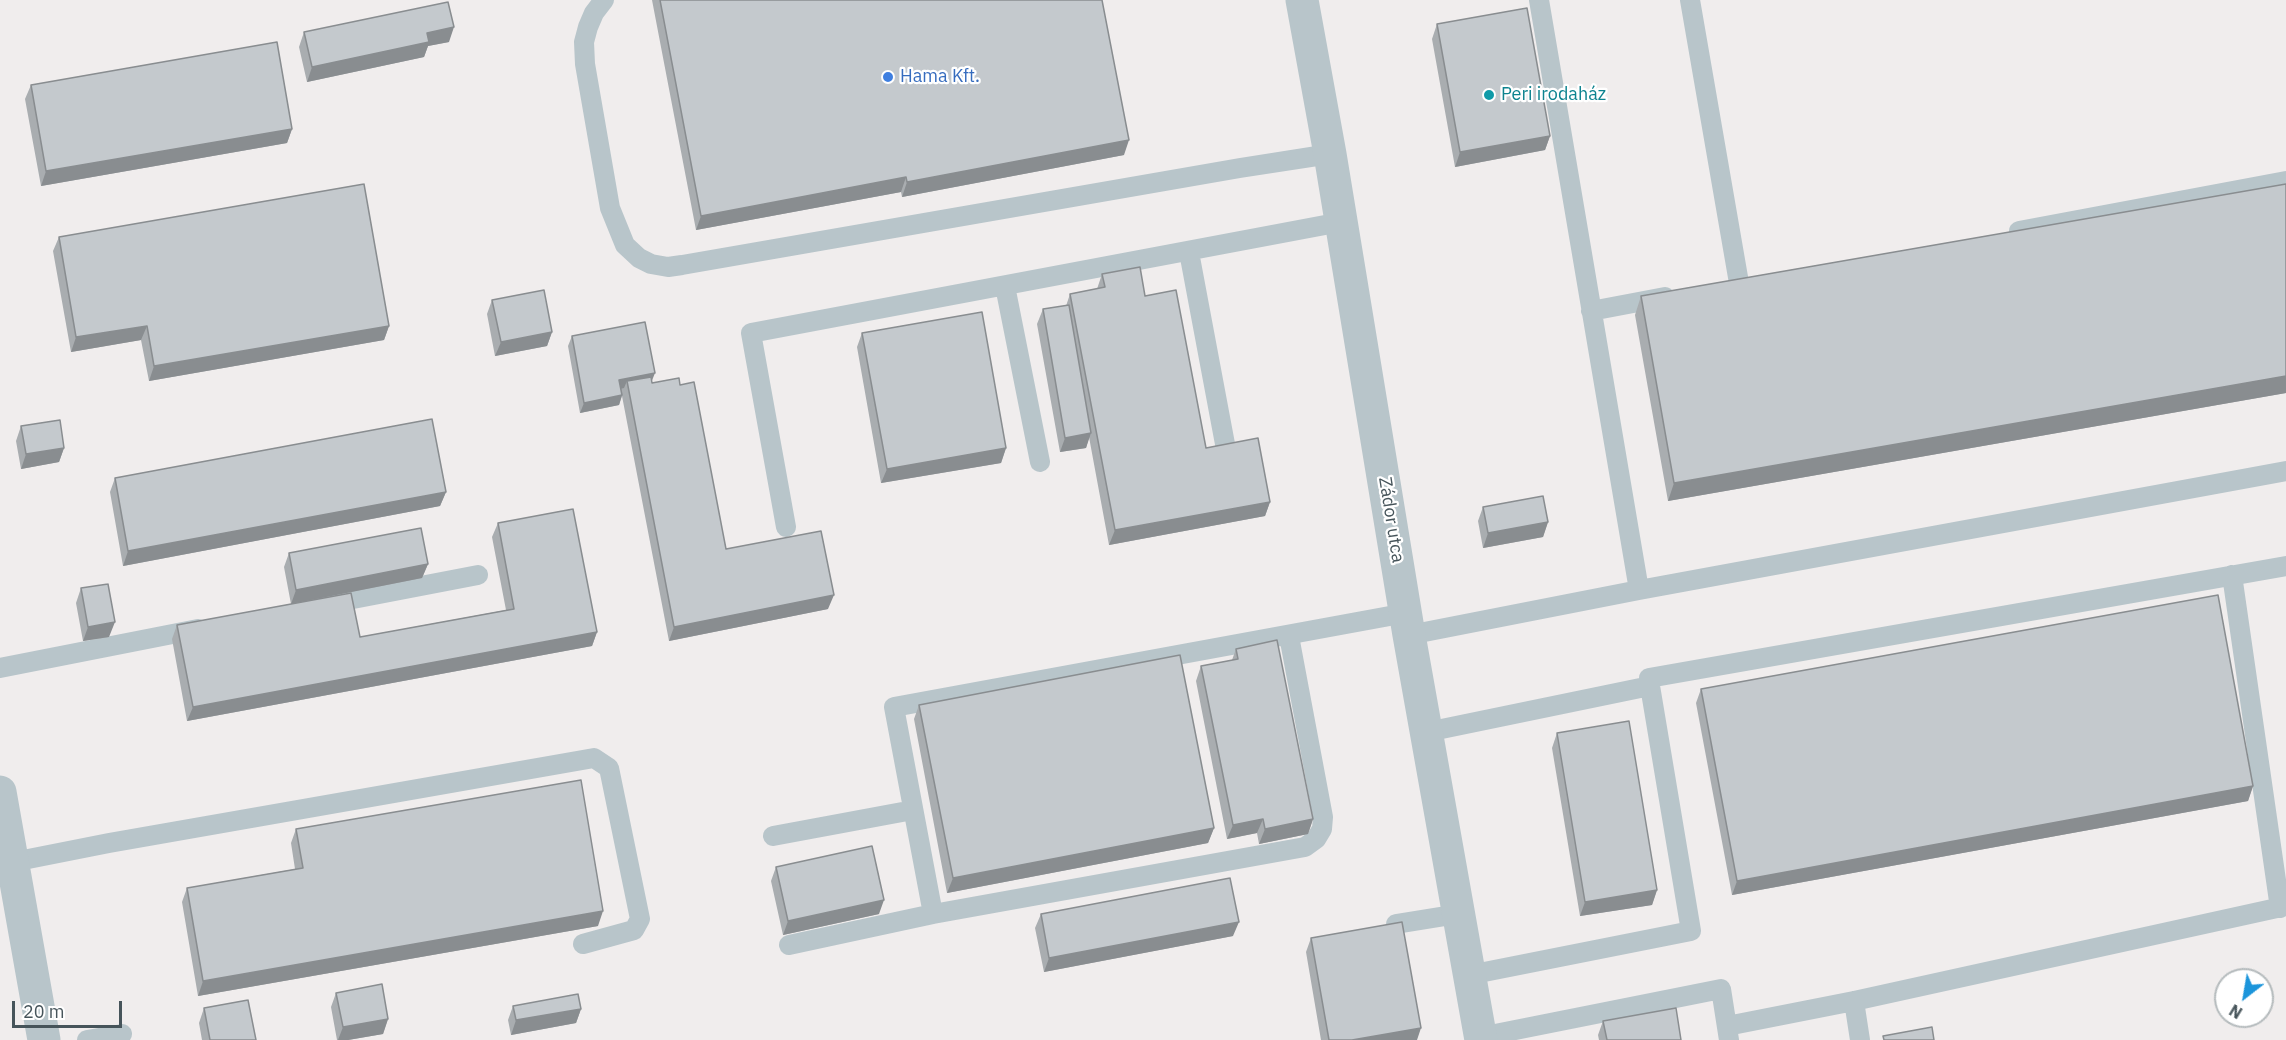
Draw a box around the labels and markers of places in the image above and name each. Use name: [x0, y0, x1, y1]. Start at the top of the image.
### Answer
place label: Hama Kft.: [900, 66, 980, 88]
marker: Hama Kft.: [881, 70, 895, 84]
place label: Peri irodaház: [1501, 84, 1606, 106]
marker: Peri irodaház: [1482, 88, 1496, 102]

